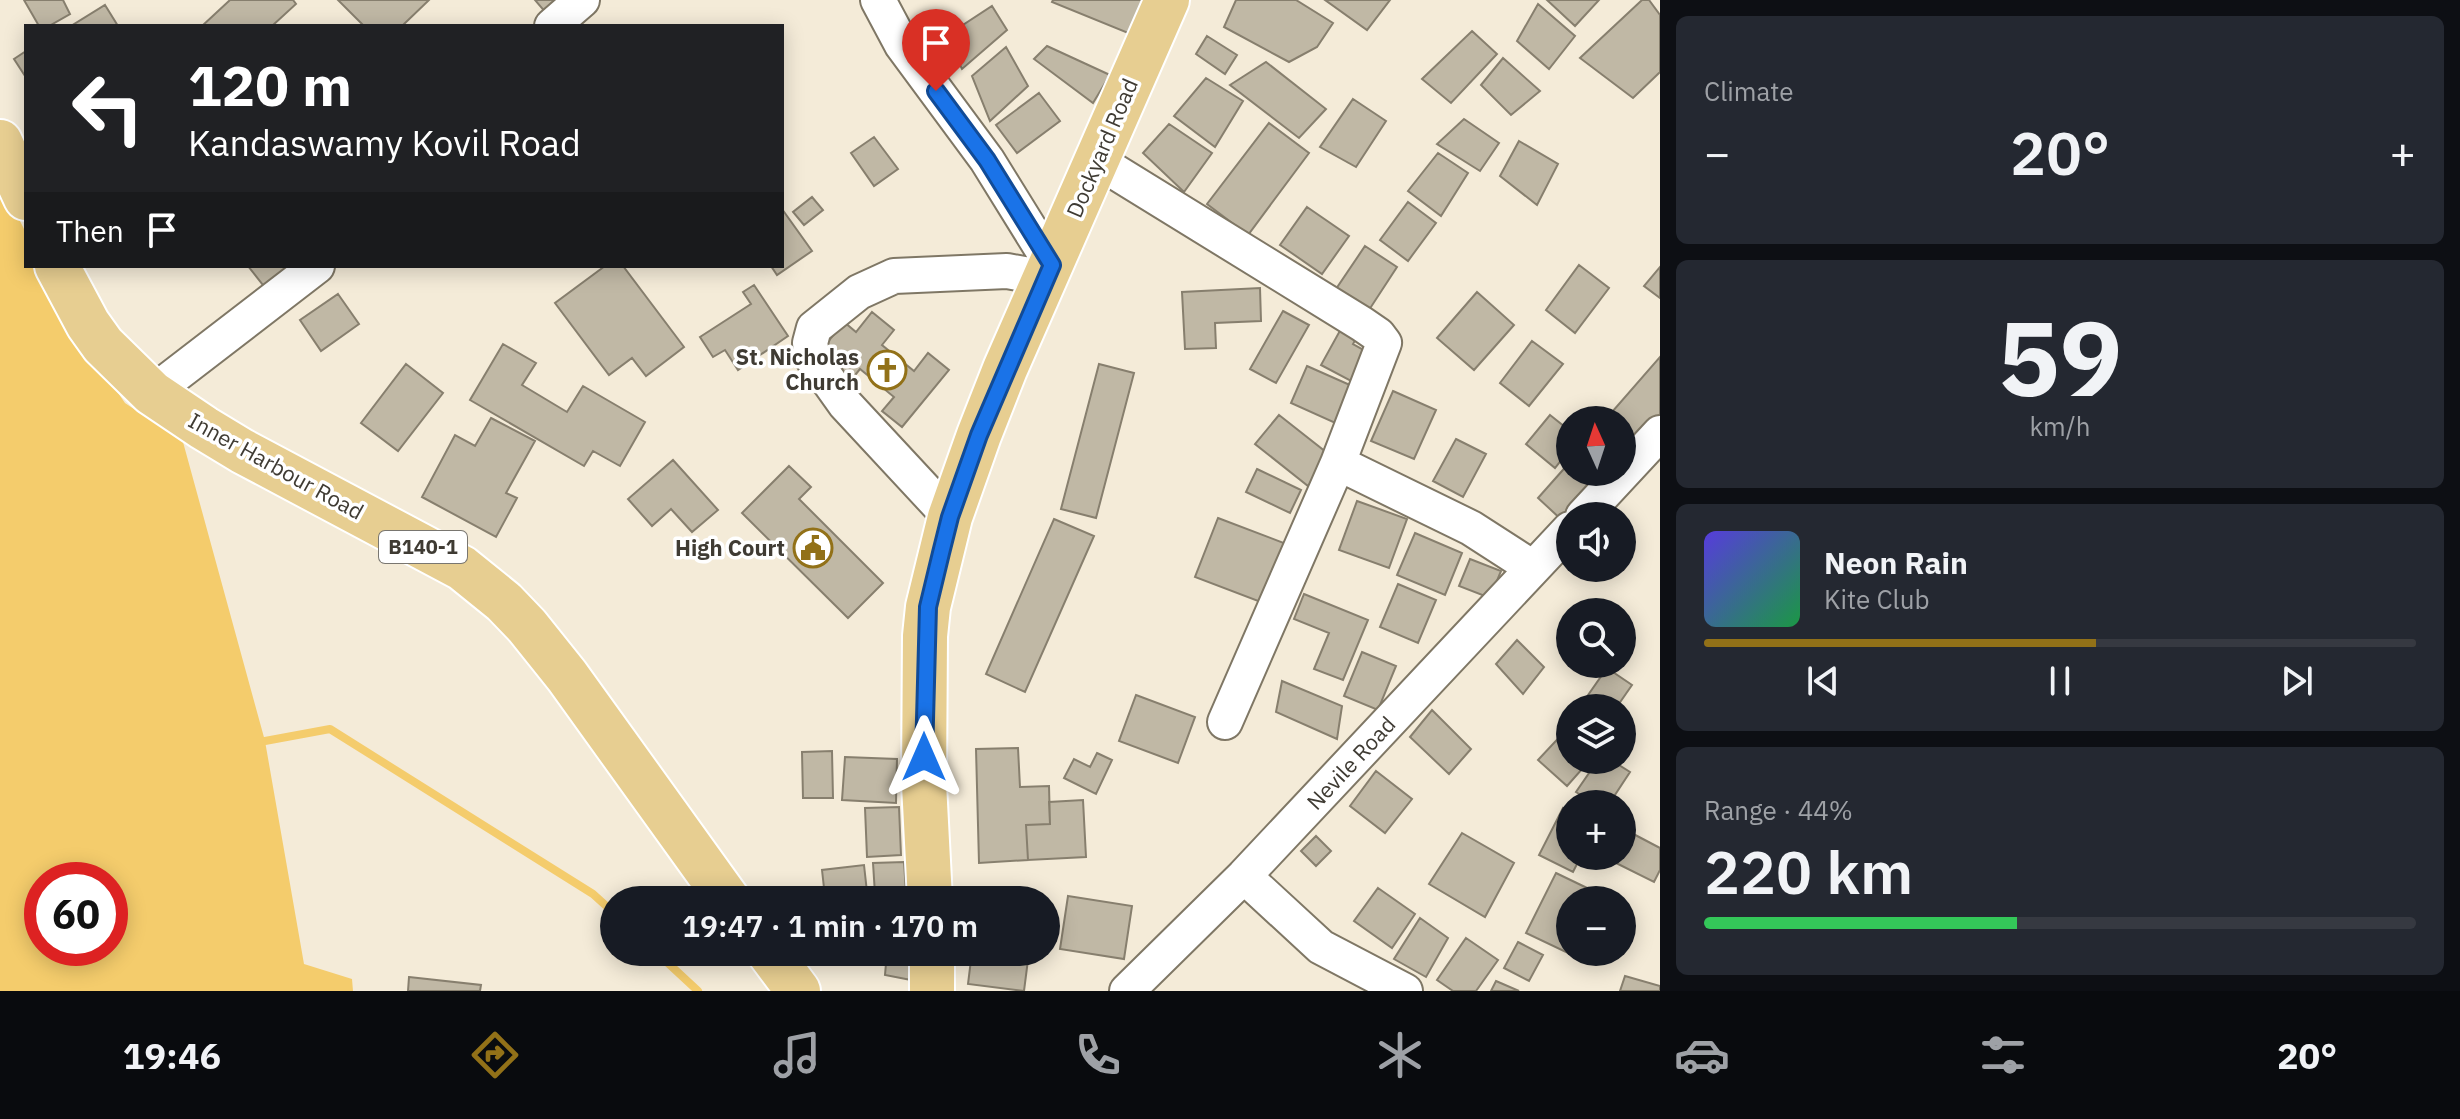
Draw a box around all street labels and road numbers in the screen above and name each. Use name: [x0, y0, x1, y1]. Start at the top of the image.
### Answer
street label: Dockyard Road: [1059, 74, 1144, 222]
street label: Inner Harbour Road: [184, 405, 369, 526]
road number: B140-1: [379, 531, 467, 563]
street label: Nevile Road: [1300, 710, 1401, 816]

